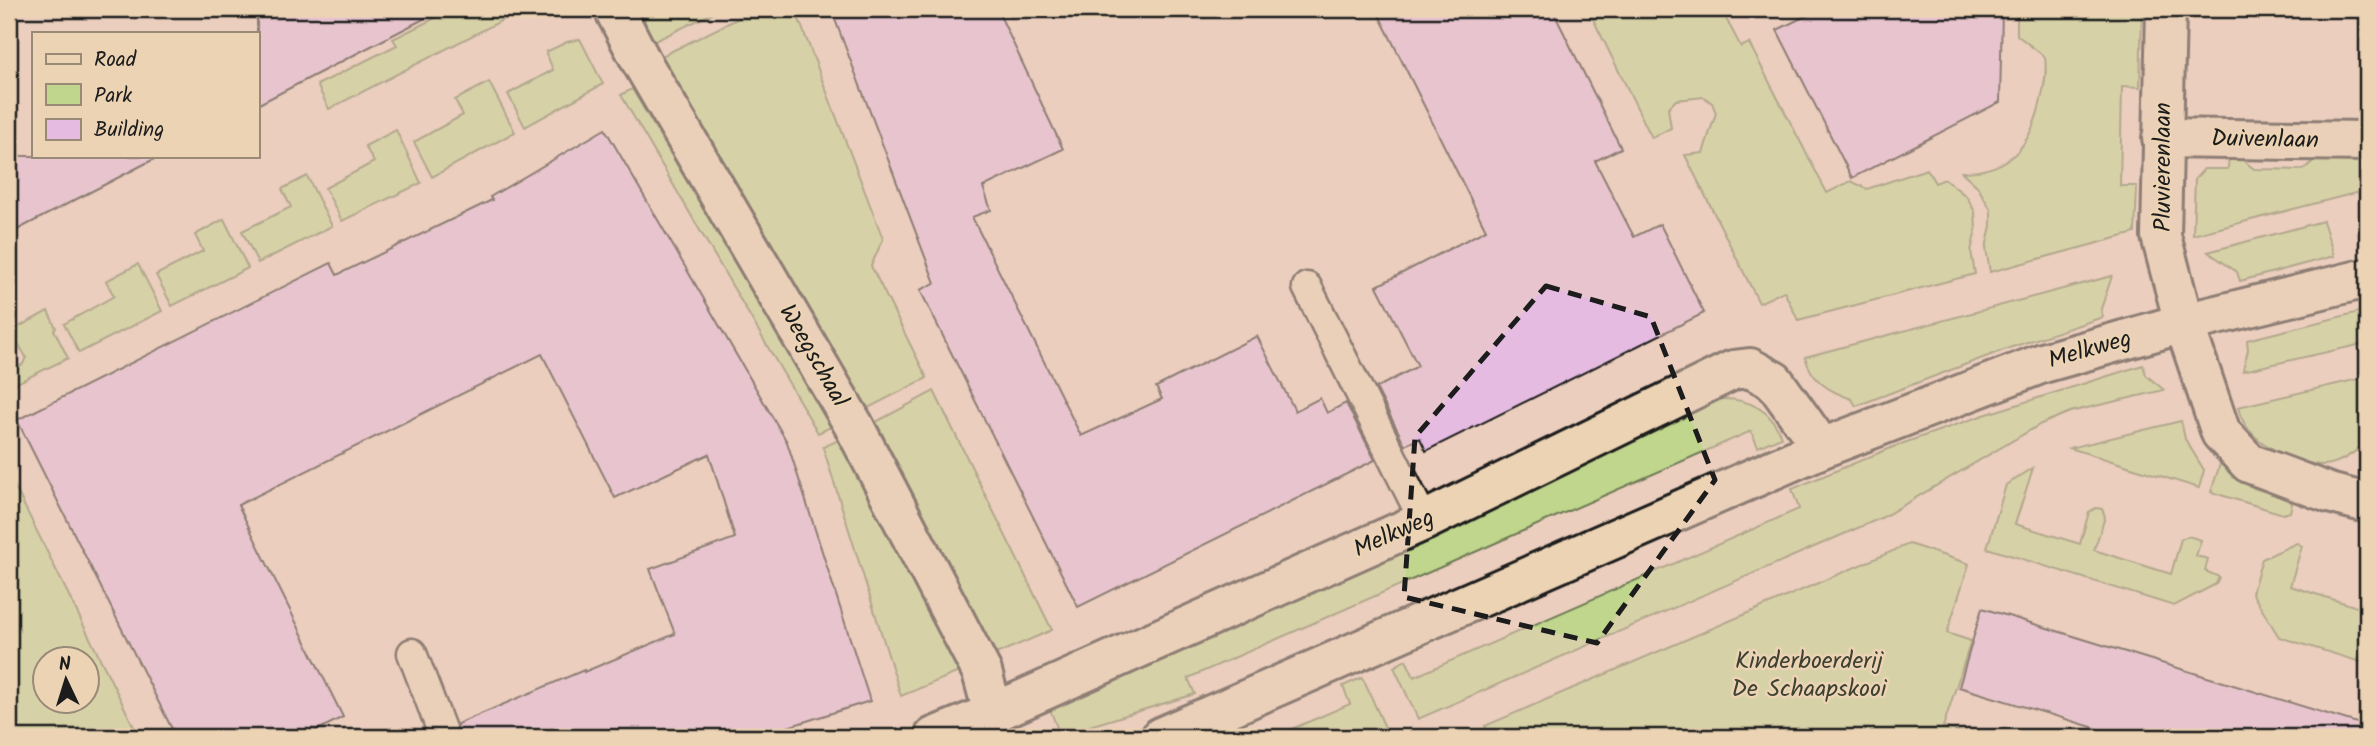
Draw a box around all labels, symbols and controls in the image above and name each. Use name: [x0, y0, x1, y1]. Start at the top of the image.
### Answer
legend: [32, 32, 259, 158]
text: Road: [94, 44, 137, 77]
text: Park: [94, 80, 132, 113]
street label: Pluvierenlaan: [2144, 102, 2183, 232]
text: Building: [94, 114, 164, 147]
street label: Duivenlaan: [2211, 120, 2319, 160]
street label: Weegschaal: [768, 297, 858, 415]
street label: Melkweg: [2044, 320, 2136, 380]
street label: Melkweg: [1347, 499, 1441, 569]
park label: Kinderboerderij De Schaapskooi: [1731, 642, 1888, 709]
north arrow: [32, 644, 102, 714]
text: N: [58, 650, 72, 680]

